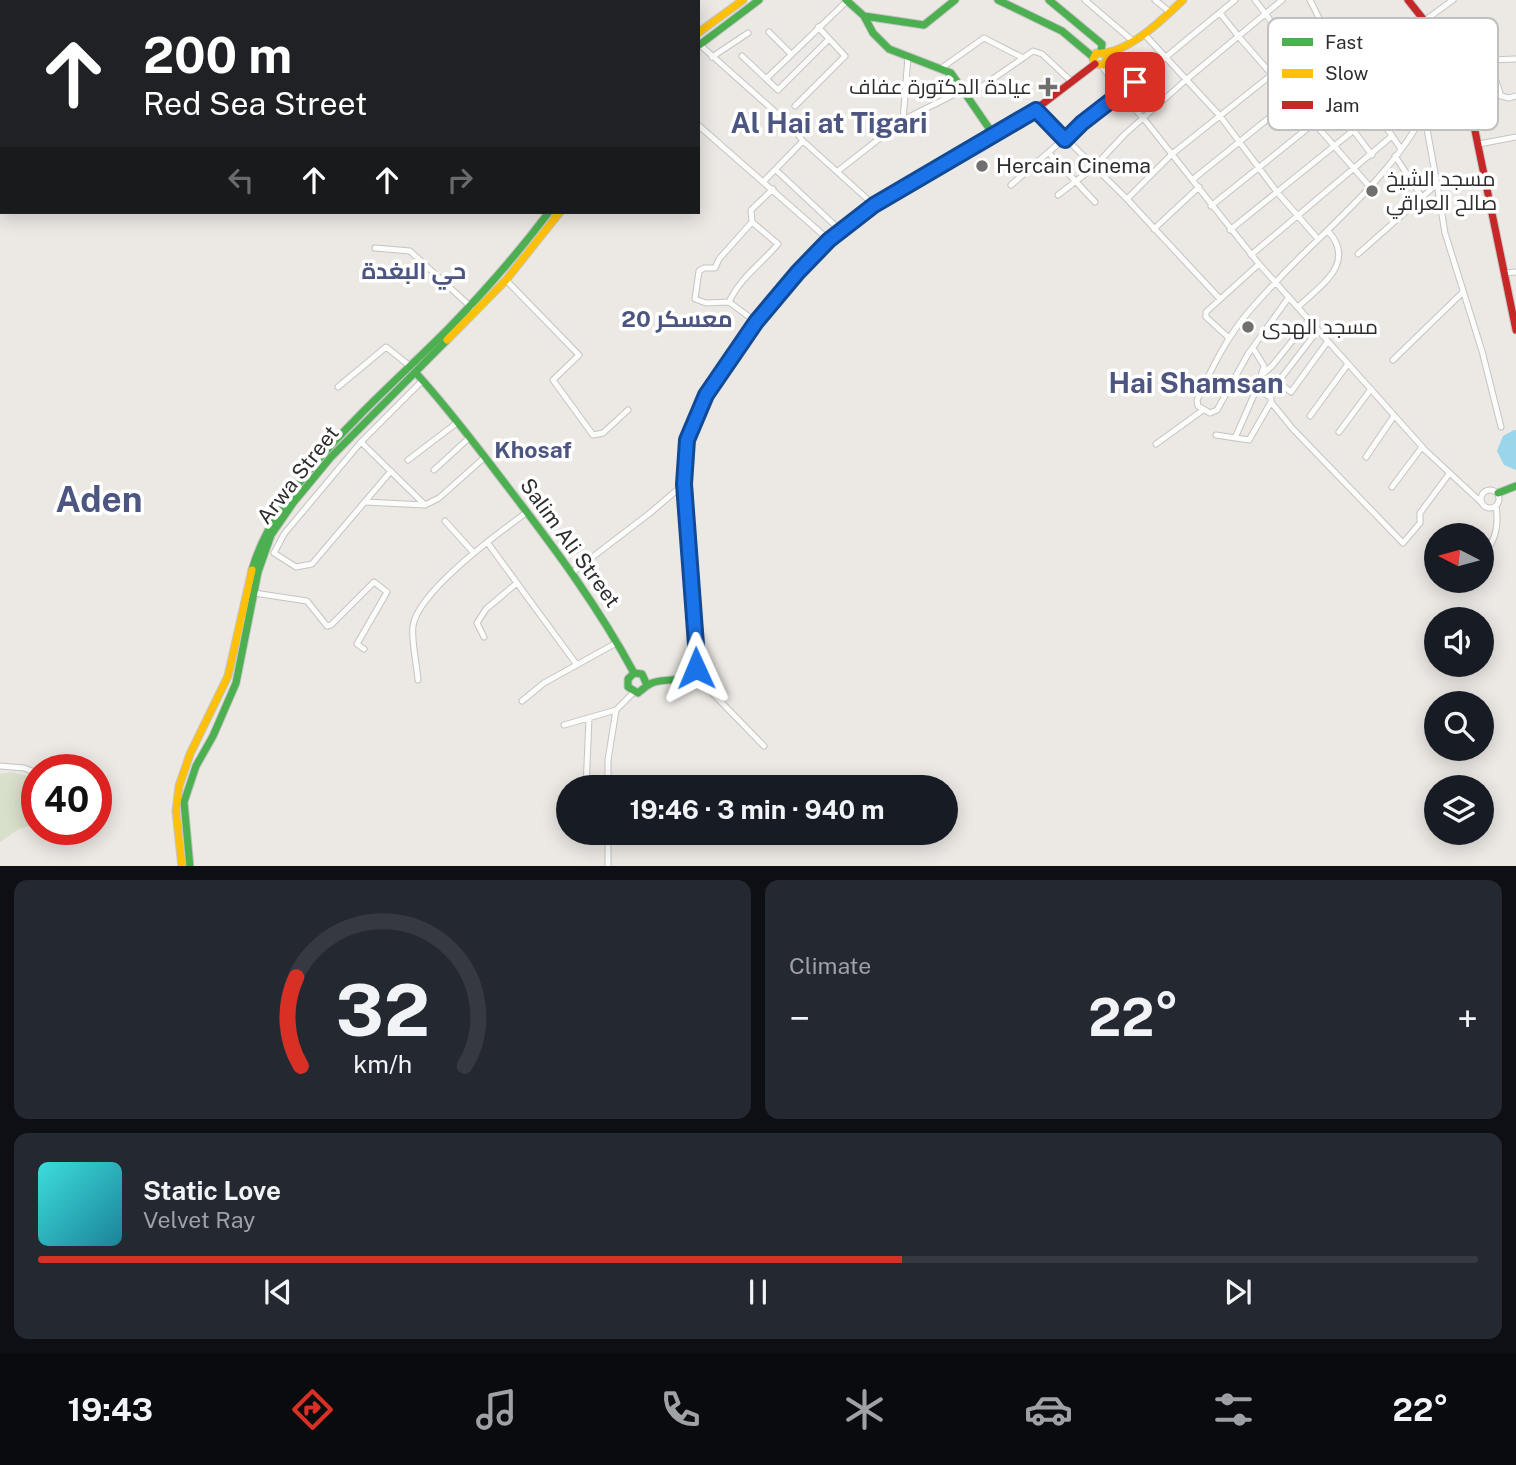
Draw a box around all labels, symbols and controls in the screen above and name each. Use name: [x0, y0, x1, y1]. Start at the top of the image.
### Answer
legend: [1268, 18, 1498, 130]
text: 200 m: [143, 26, 292, 84]
icon: ahead: [28, 28, 119, 119]
text: Fast: [1325, 31, 1363, 53]
pin: [1105, 52, 1165, 112]
text: Slow: [1325, 62, 1369, 84]
icon: arrive: [1116, 63, 1154, 101]
place label: عيادة الدكتورة عفاف: [849, 74, 1032, 99]
marker: عيادة الدكتورة عفاف: [1038, 77, 1058, 97]
text: Red Sea Street: [143, 85, 367, 122]
text: Jam: [1325, 94, 1359, 116]
district label: Al Hai at Tigari: [730, 106, 928, 139]
place label: Hercain Cinema: [996, 153, 1151, 178]
marker: Hercain Cinema: [974, 158, 990, 174]
icon: left: [222, 161, 260, 199]
icon: ahead: [295, 161, 333, 199]
icon: ahead: [368, 161, 406, 199]
icon: right: [441, 161, 479, 199]
place label: مسجد الشيخ صالح العراقي: [1386, 166, 1497, 219]
marker: مسجد الشيخ صالح العراقي: [1364, 183, 1380, 199]
district label: حي البغدة: [362, 257, 466, 290]
district label: معسكر 20: [621, 305, 733, 333]
place label: مسجد الهدى: [1262, 314, 1378, 340]
marker: مسجد الهدى: [1240, 319, 1256, 335]
district label: Hai Shamsan: [1108, 366, 1284, 399]
street label: Arwa Street: [252, 421, 344, 529]
district label: Khosaf: [494, 436, 572, 463]
street label: Salim Ali Street: [515, 473, 626, 612]
district label: Aden: [55, 479, 143, 520]
north arrow: [1424, 523, 1494, 593]
map controls: [1424, 523, 1494, 845]
button: sound: [1424, 607, 1494, 677]
position arrow: [659, 631, 733, 705]
button: search: [1424, 691, 1494, 761]
speed limit sign: 40: [21, 754, 112, 845]
button: layers: [1424, 775, 1494, 845]
text: 19:46 · 3 min · 940 m: [629, 794, 885, 825]
text: Climate: [789, 952, 871, 979]
text: 32: [335, 967, 430, 1052]
text: 22°: [1088, 987, 1179, 1048]
text: −: [789, 996, 810, 1041]
text: +: [1457, 996, 1478, 1041]
text: km/h: [353, 1048, 412, 1078]
text: Static Love: [143, 1175, 281, 1206]
text: Velvet Ray: [143, 1206, 255, 1233]
icon: previous: [259, 1273, 297, 1311]
icon: pause: [739, 1273, 777, 1311]
icon: next: [1219, 1273, 1257, 1311]
icon: directions: [288, 1385, 337, 1434]
icon: music: [472, 1385, 521, 1434]
icon: phone: [656, 1385, 705, 1434]
icon: climate: [840, 1385, 889, 1434]
icon: car: [1024, 1385, 1073, 1434]
icon: filters: [1209, 1385, 1258, 1434]
text: 19:43: [68, 1391, 153, 1428]
text: 22°: [1393, 1391, 1448, 1428]

